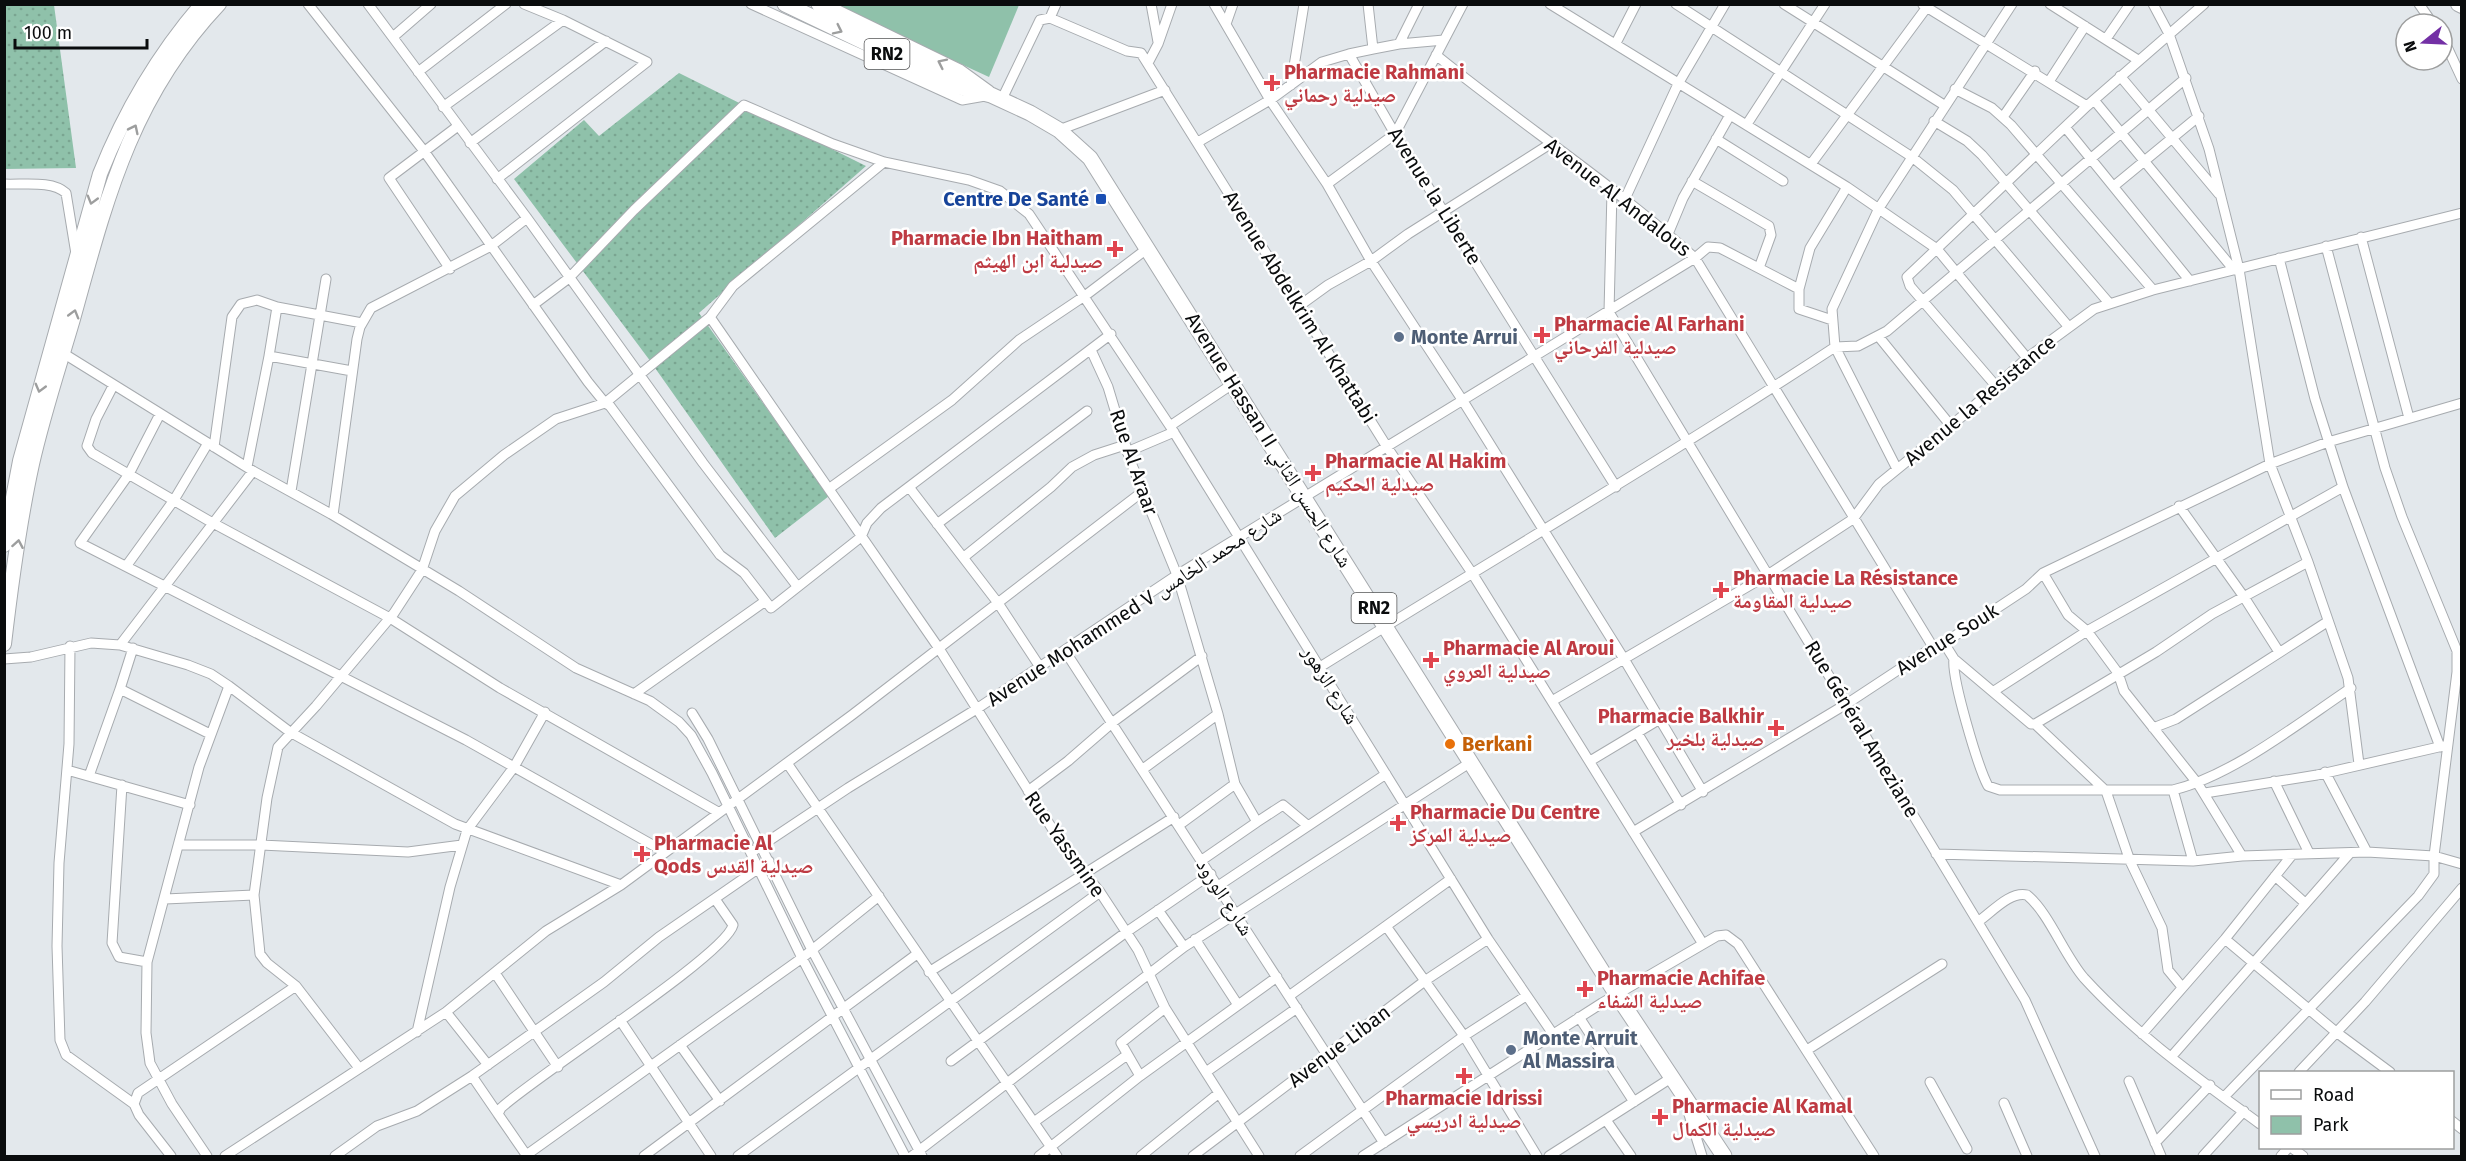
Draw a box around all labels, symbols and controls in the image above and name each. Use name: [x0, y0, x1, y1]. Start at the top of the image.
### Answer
scale bar: [15, 12, 147, 50]
north arrow: [2394, 12, 2454, 72]
text: 100 m: [24, 22, 72, 44]
one-way arrow: [831, 23, 842, 35]
road number: RN2: [864, 39, 910, 69]
text: N: [2400, 39, 2421, 54]
one-way arrow: [937, 59, 948, 71]
place label: Pharmacie Rahmani صيدلية رحماني: [1284, 60, 1465, 111]
marker: Pharmacie Rahmani صيدلية رحماني: [1265, 76, 1279, 90]
street label: Avenue la Liberte: [1383, 123, 1487, 269]
one-way arrow: [126, 125, 138, 136]
street label: Avenue Al Andalous: [1540, 133, 1696, 261]
street label: Avenue Abdelkrim Al Khattabi: [1218, 186, 1382, 428]
place label: Centre De Santé: [943, 187, 1089, 211]
marker: Centre De Santé: [1094, 192, 1108, 206]
one-way arrow: [87, 194, 99, 205]
place label: Pharmacie Ibn Haitham صيدلية ابن الهيثم: [891, 226, 1103, 275]
marker: Pharmacie Ibn Haitham صيدلية ابن الهيثم: [1108, 242, 1122, 256]
street label: Avenue Hassan II شارع الحسن الثاني: [1177, 308, 1358, 574]
one-way arrow: [67, 309, 79, 320]
place label: Pharmacie Al Farhani صيدلية الفرحاني: [1554, 312, 1745, 363]
place label: Monte Arrui: [1411, 325, 1518, 349]
marker: Pharmacie Al Farhani صيدلية الفرحاني: [1535, 328, 1549, 342]
marker: Monte Arrui: [1392, 330, 1406, 344]
street label: Avenue la Resistance: [1899, 330, 2061, 470]
one-way arrow: [35, 382, 47, 393]
street label: Rue Al Araar: [1105, 406, 1163, 518]
place label: Pharmacie Al Hakim صيدلية الحكيم: [1325, 449, 1506, 498]
marker: Pharmacie Al Hakim صيدلية الحكيم: [1306, 466, 1320, 480]
street label: Avenue Mohammed V شارع محمد الخامس: [982, 503, 1286, 712]
one-way arrow: [11, 540, 24, 550]
place label: Pharmacie La Résistance صيدلية المقاومة: [1733, 566, 1958, 613]
marker: Pharmacie La Résistance صيدلية المقاومة: [1714, 583, 1728, 597]
road number: RN2: [1352, 593, 1396, 623]
street label: Avenue Souk: [1891, 598, 2003, 680]
place label: Pharmacie Al Aroui صيدلية العروي: [1443, 636, 1614, 687]
street label: Rue Général Ameziane: [1800, 636, 1924, 822]
street label: شارع الزهور: [1296, 641, 1364, 729]
marker: Pharmacie Al Aroui صيدلية العروي: [1424, 653, 1438, 667]
place label: Pharmacie Balkhir صيدلية بلخير: [1598, 704, 1765, 751]
marker: Pharmacie Balkhir صيدلية بلخير: [1769, 721, 1783, 735]
place label: Berkani: [1462, 732, 1532, 756]
marker: Berkani: [1443, 737, 1457, 751]
street label: Rue Yassmine: [1020, 786, 1110, 902]
place label: Pharmacie Du Centre صيدلية المركز: [1409, 800, 1600, 847]
marker: Pharmacie Du Centre صيدلية المركز: [1391, 816, 1405, 830]
place label: Pharmacie Al Qods صيدلية القدس: [654, 831, 813, 878]
marker: Pharmacie Al Qods صيدلية القدس: [635, 847, 649, 861]
street label: شارع الورود: [1190, 854, 1259, 941]
place label: Pharmacie Achifae صيدلية الشفاء: [1597, 966, 1765, 1013]
marker: Pharmacie Achifae صيدلية الشفاء: [1578, 982, 1592, 996]
street label: Avenue Liban: [1283, 1000, 1395, 1092]
place label: Monte Arruit Al Massira: [1522, 1026, 1638, 1073]
marker: Monte Arruit Al Massira: [1504, 1043, 1518, 1057]
marker: Pharmacie Idrissi صيدلية ادريسي: [1457, 1069, 1471, 1083]
legend: [2259, 1071, 2454, 1149]
text: Road: [2313, 1084, 2355, 1106]
place label: Pharmacie Idrissi صيدلية ادريسي: [1385, 1086, 1543, 1137]
place label: Pharmacie Al Kamal صيدلية الكمال: [1672, 1094, 1853, 1141]
marker: Pharmacie Al Kamal صيدلية الكمال: [1653, 1110, 1667, 1124]
text: Park: [2313, 1114, 2349, 1136]

